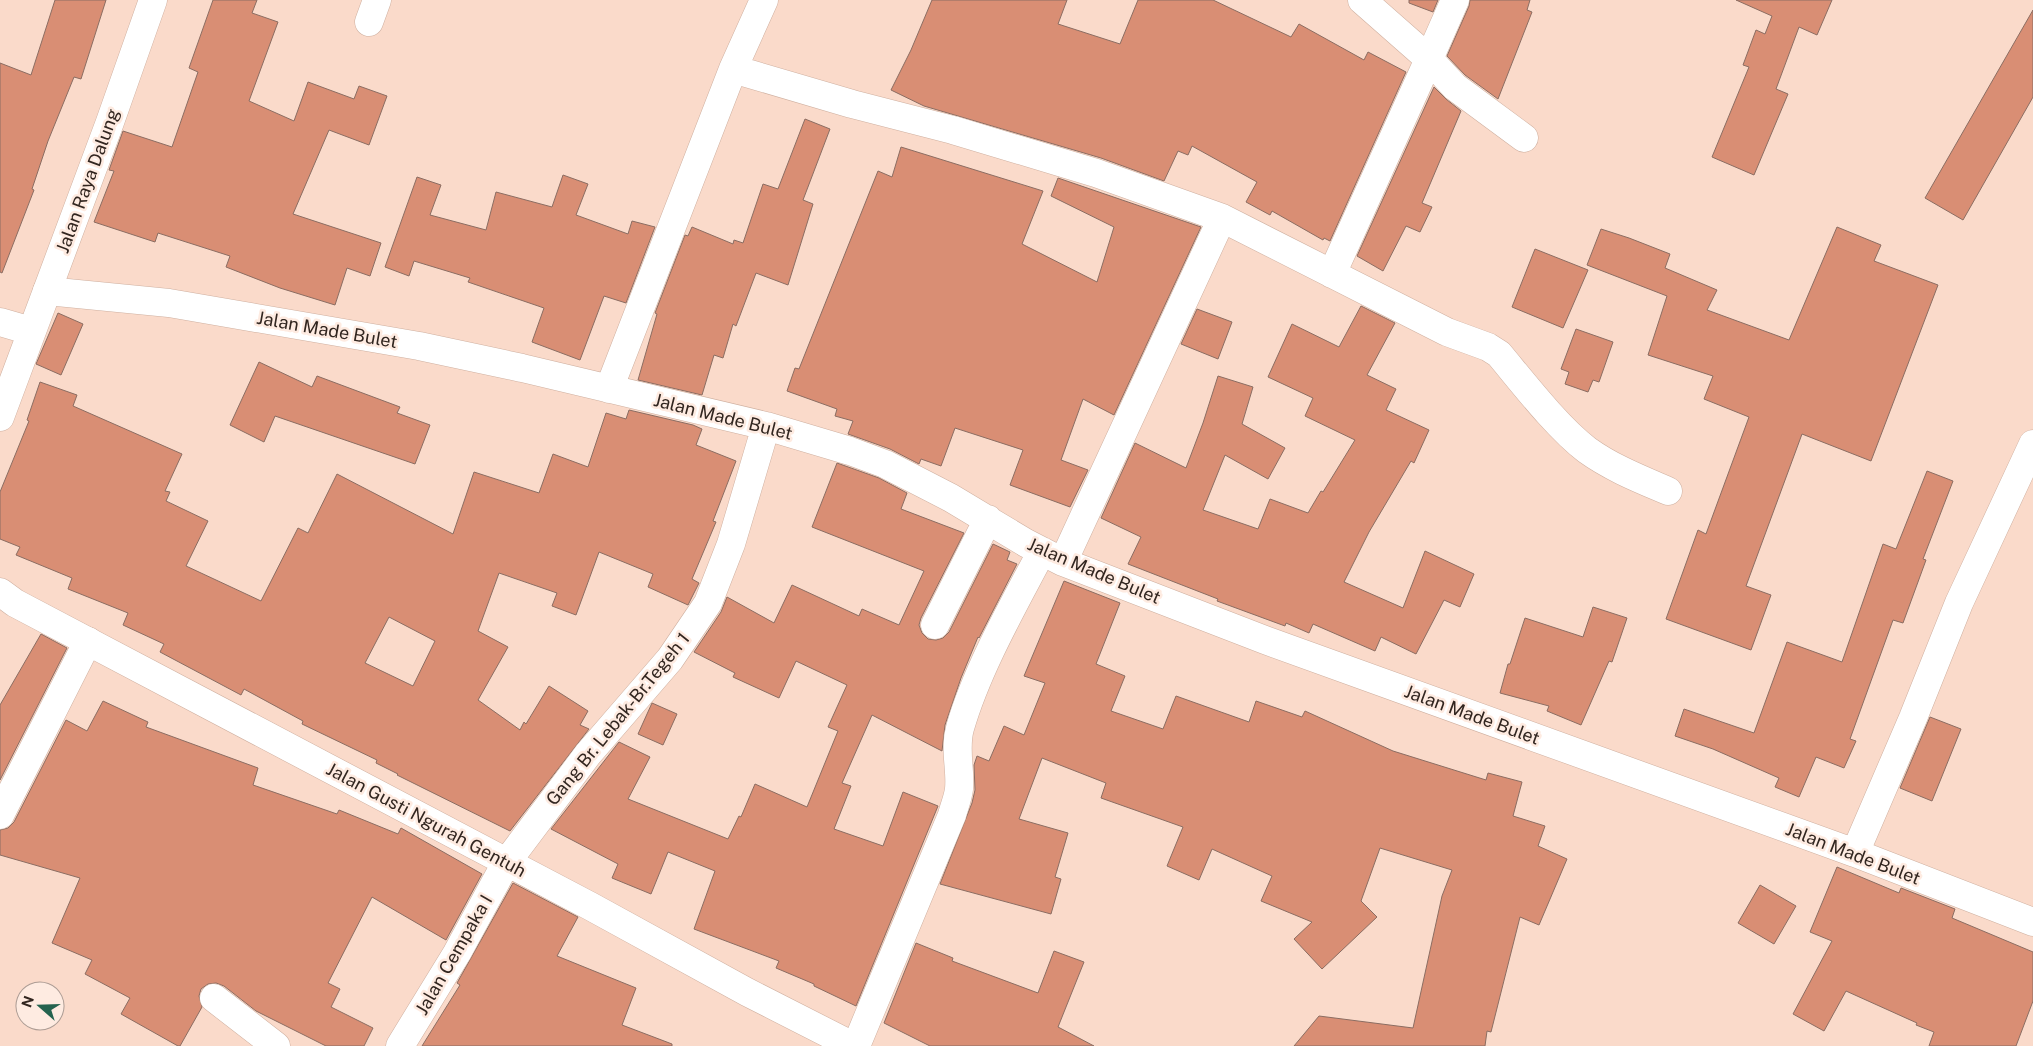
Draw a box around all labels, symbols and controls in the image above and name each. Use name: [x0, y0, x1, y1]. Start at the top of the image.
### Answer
street label: Jalan Raya Dalung: [52, 106, 123, 256]
street label: Jalan Made Bulet: [255, 307, 399, 352]
street label: Jalan Made Bulet: [651, 389, 795, 444]
street label: Jalan Made Bulet: [1025, 533, 1164, 608]
street label: Gang Br. Lebak-Br.Tegeh 1: [542, 628, 694, 809]
street label: Jalan Made Bulet: [1402, 680, 1543, 749]
street label: Jalan Gusti Ngurah Gentuh: [323, 758, 530, 881]
street label: Jalan Made Bulet: [1783, 818, 1923, 889]
street label: Jalan Cempaka I: [411, 891, 496, 1018]
north arrow: [15, 981, 65, 1031]
text: N: [18, 994, 37, 1009]

